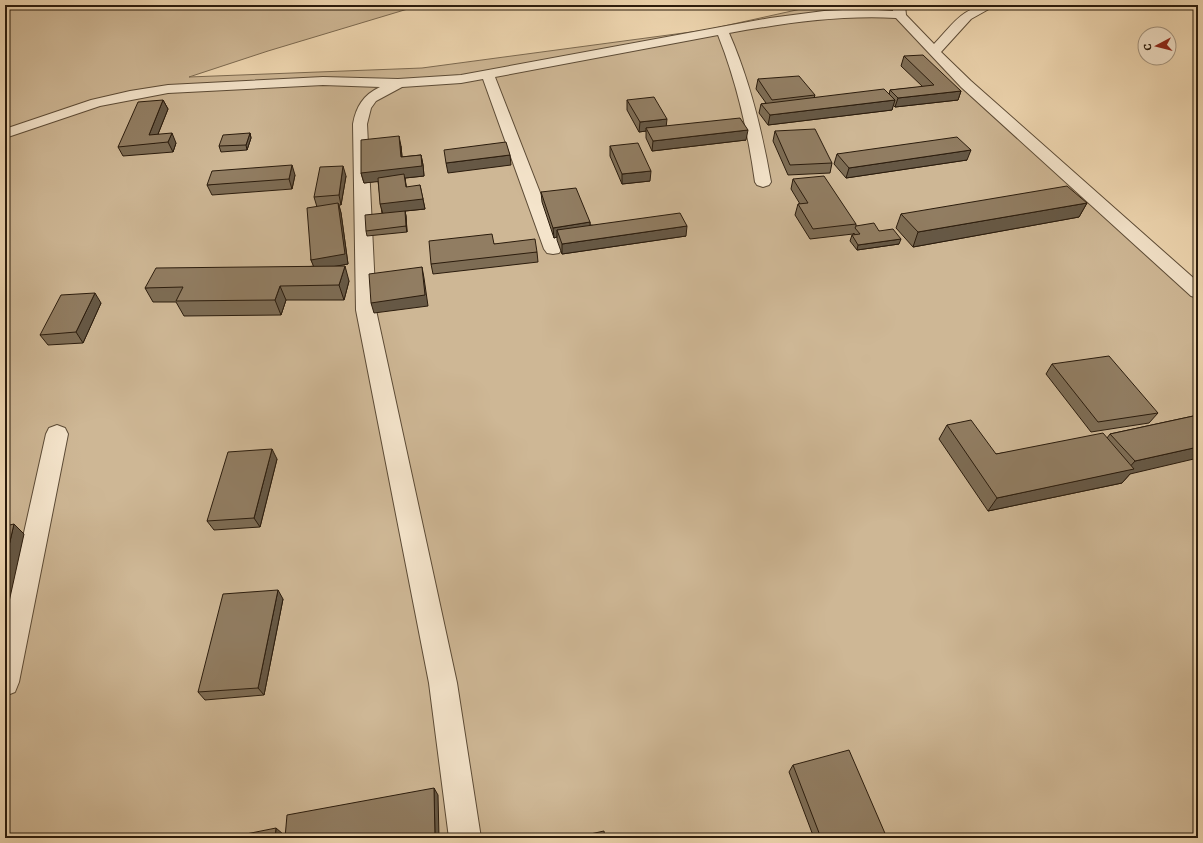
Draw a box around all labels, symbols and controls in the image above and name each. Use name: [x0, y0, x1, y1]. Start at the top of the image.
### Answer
north arrow: [1137, 26, 1177, 66]
text: С: [1140, 43, 1155, 51]

